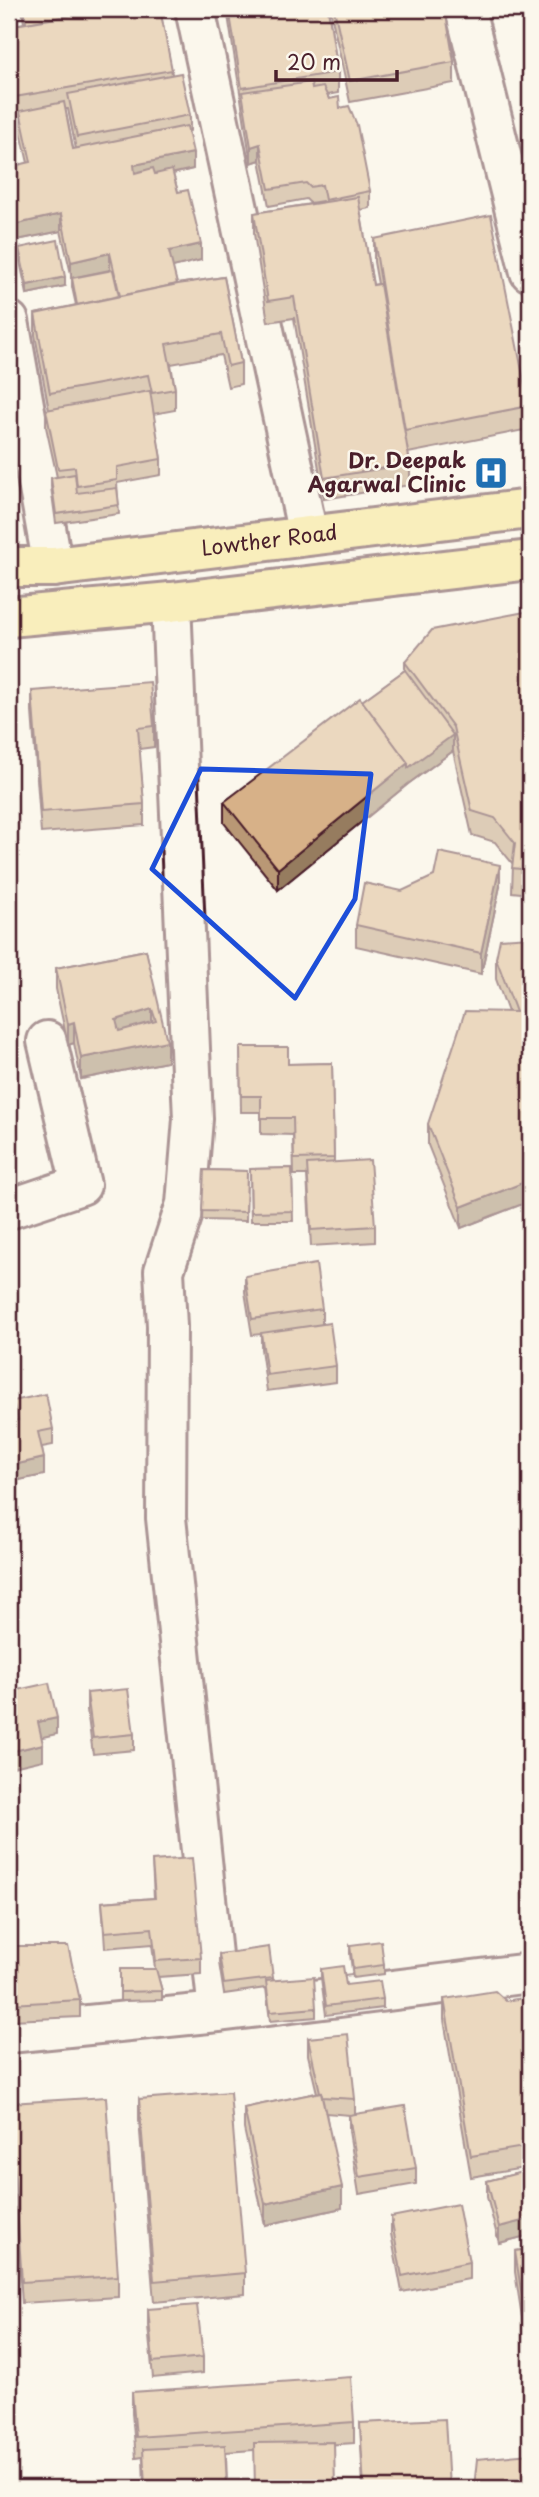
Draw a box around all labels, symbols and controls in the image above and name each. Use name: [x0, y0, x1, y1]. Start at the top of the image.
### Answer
scale bar: [276, 38, 397, 82]
text: 20 m: [287, 45, 341, 77]
place label: Dr. Deepak Agarwal Clinic: [308, 443, 466, 499]
hospital icon: Dr. Deepak Agarwal Clinic: [472, 454, 510, 492]
street label: Lowther Road: [199, 515, 339, 563]

